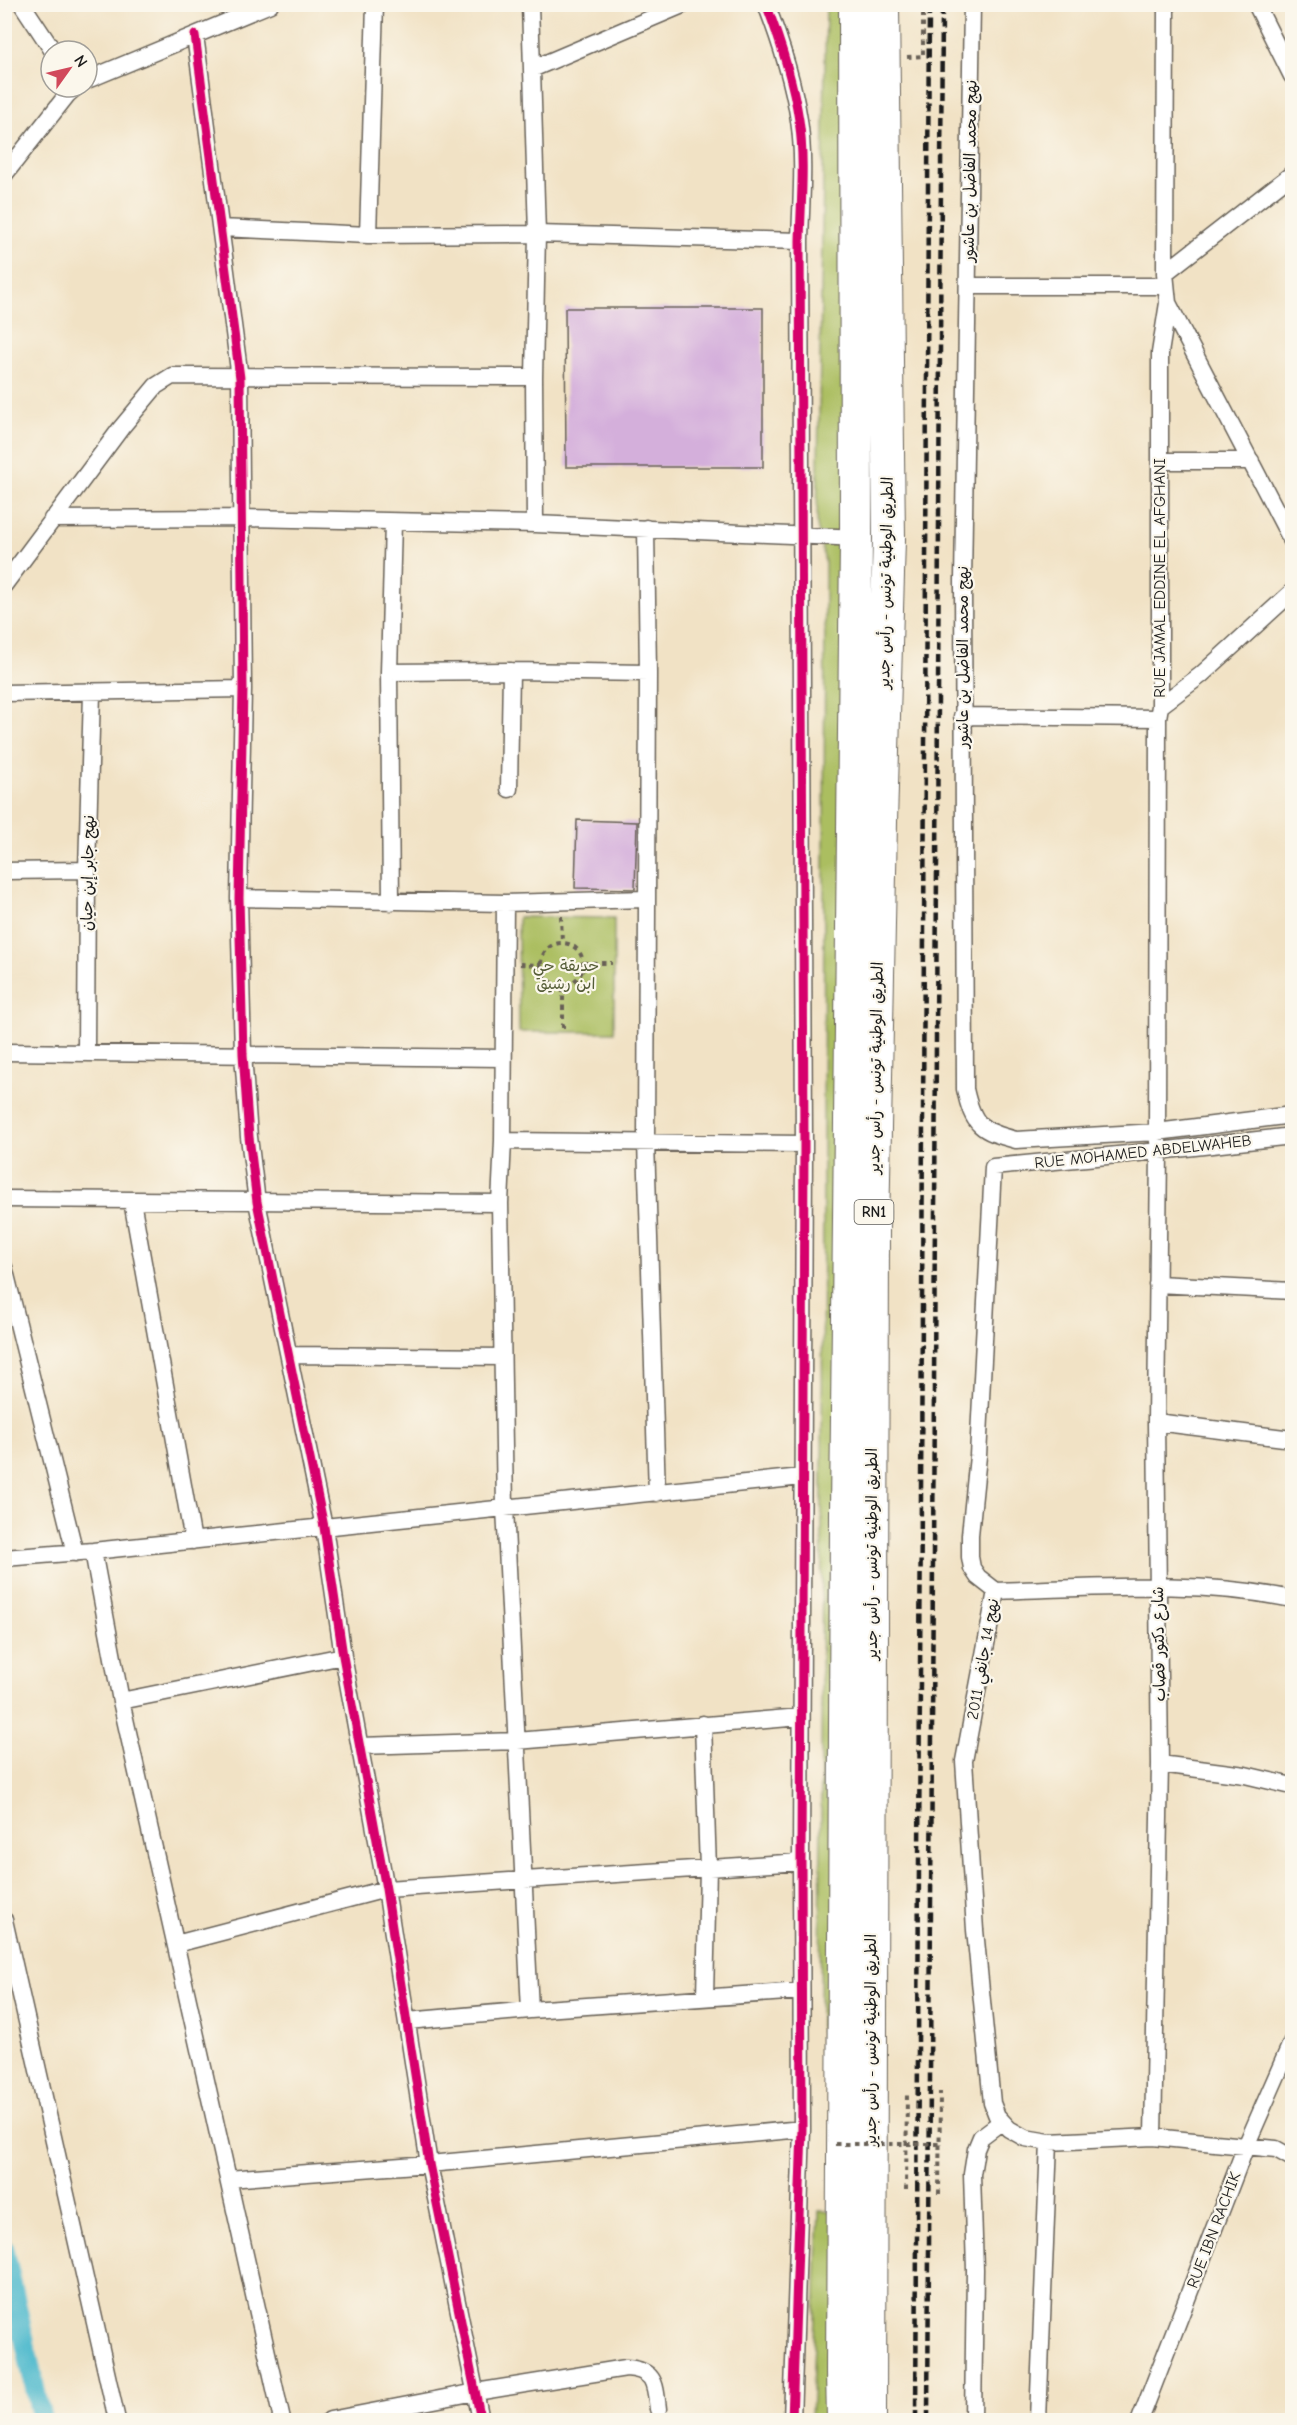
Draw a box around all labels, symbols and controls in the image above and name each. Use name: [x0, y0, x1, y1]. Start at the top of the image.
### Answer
north arrow: [39, 39, 99, 99]
text: N: [70, 52, 91, 71]
street label: نهج محمد الفاضل بن عاشور: [959, 80, 982, 264]
street label: RUE JAMAL EDDINE EL AFGHANI: [1151, 458, 1169, 698]
street label: الطريق الوطنية تونس - رأس جدير: [875, 477, 898, 691]
street label: نهج محمد الفاضل بن عاشور: [954, 566, 973, 750]
street label: نهج جابر إبن حيان: [78, 815, 99, 931]
park label: حديقة حي ابن رشيق: [533, 957, 599, 993]
street label: الطريق الوطنية تونس - رأس جدير: [865, 962, 888, 1176]
street label: RUE MOHAMED ABDELWAHEB: [1034, 1132, 1252, 1172]
road number: RN1: [854, 1200, 894, 1224]
street label: الطريق الوطنية تونس - رأس جدير: [863, 1448, 882, 1662]
street label: شارع دكتور قصاب: [1149, 1586, 1171, 1702]
street label: نهج 14 جانفي 2011: [963, 1597, 1007, 1722]
street label: الطريق الوطنية تونس - رأس جدير: [862, 1934, 881, 2148]
street label: RUE IBN RACHIK: [1184, 2169, 1244, 2291]

